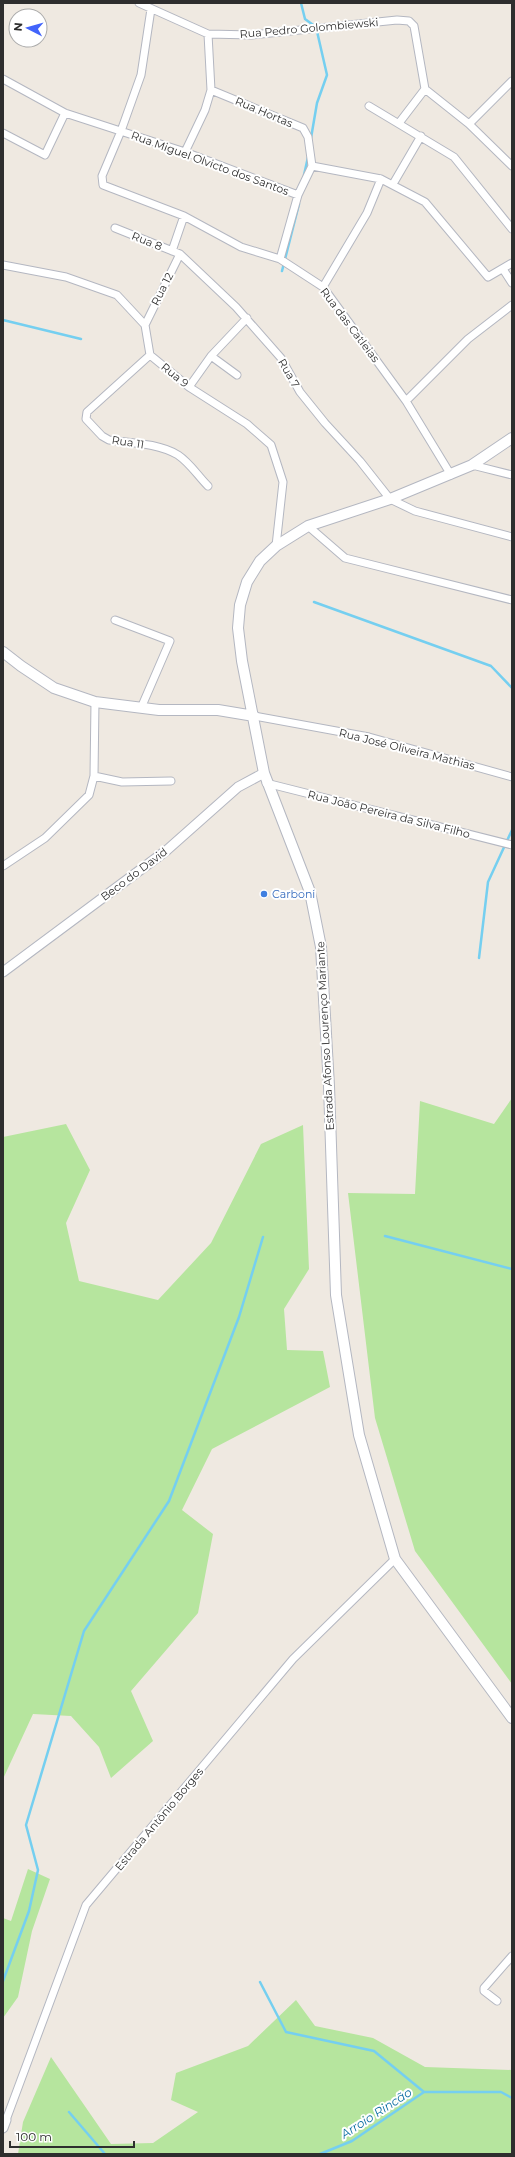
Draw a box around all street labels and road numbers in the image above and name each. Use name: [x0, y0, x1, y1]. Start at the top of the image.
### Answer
street label: Rua Pedro Golombiewski: [239, 15, 379, 41]
street label: Rua Hortas: [233, 94, 295, 131]
street label: Rua Miguel Olvicto dos Santos: [129, 128, 291, 198]
street label: Rua 8: [130, 229, 164, 253]
street label: Rua 12: [148, 270, 176, 308]
street label: Rua das Catleias: [317, 285, 383, 366]
street label: Rua 7: [275, 356, 303, 390]
street label: Rua 9: [158, 360, 192, 391]
street label: Rua 11: [111, 433, 145, 451]
street label: Rua José Oliveira Mathias: [338, 725, 477, 773]
street label: Rua João Pereira da Silva Filho: [306, 787, 472, 841]
street label: Beco do David: [98, 844, 170, 904]
street label: Estrada Afonso Lourenço Mariante: [313, 941, 337, 1131]
street label: Estrada Antônio Borges: [112, 1764, 207, 1873]

